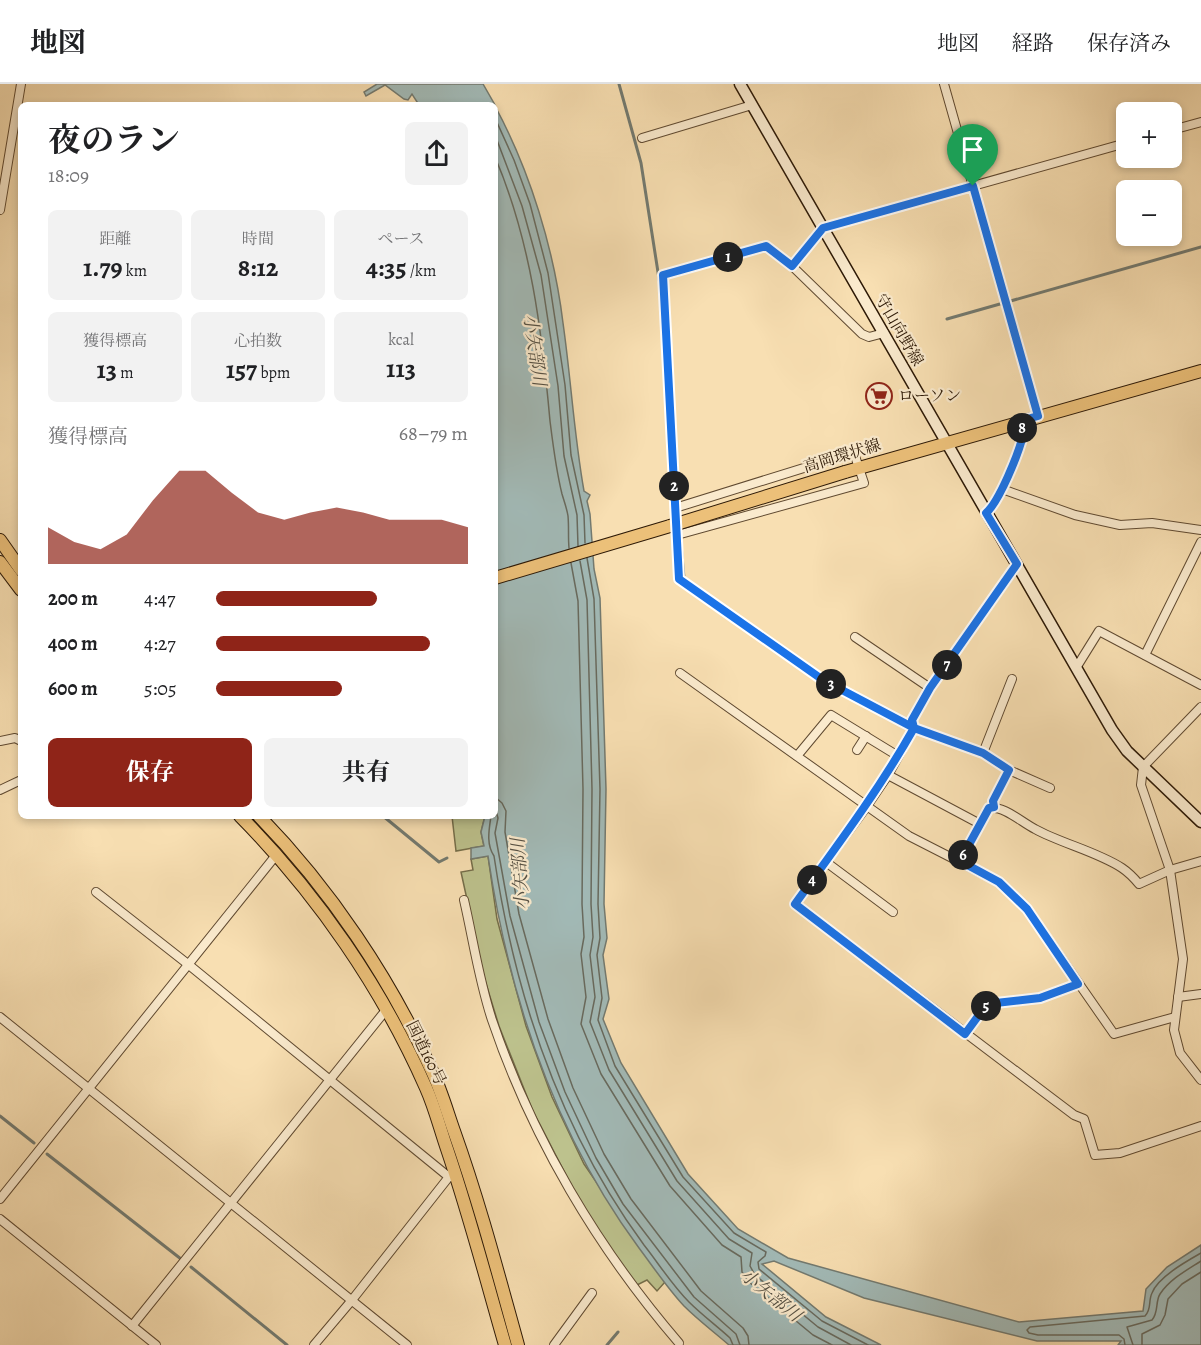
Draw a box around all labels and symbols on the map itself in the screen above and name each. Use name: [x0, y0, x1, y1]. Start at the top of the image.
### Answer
pin: [947, 124, 998, 186]
pin: 1: [713, 242, 743, 272]
street label: 守山向野線: [869, 290, 929, 370]
water label: 小矢部川: [518, 313, 552, 389]
supermarket icon: ローソン: [864, 381, 894, 411]
place label: ローソン: [898, 385, 961, 407]
pin: 8: [1007, 413, 1037, 443]
street label: 高岡環状線: [801, 434, 883, 478]
pin: 2: [659, 471, 689, 501]
pin: 7: [932, 650, 962, 680]
pin: 3: [816, 669, 846, 699]
water label: 小矢部川: [505, 835, 534, 911]
pin: 6: [948, 840, 978, 870]
pin: 4: [797, 865, 827, 895]
pin: 5: [971, 991, 1001, 1021]
street label: 国道160号: [401, 1017, 451, 1089]
water label: 小矢部川: [735, 1263, 808, 1328]

